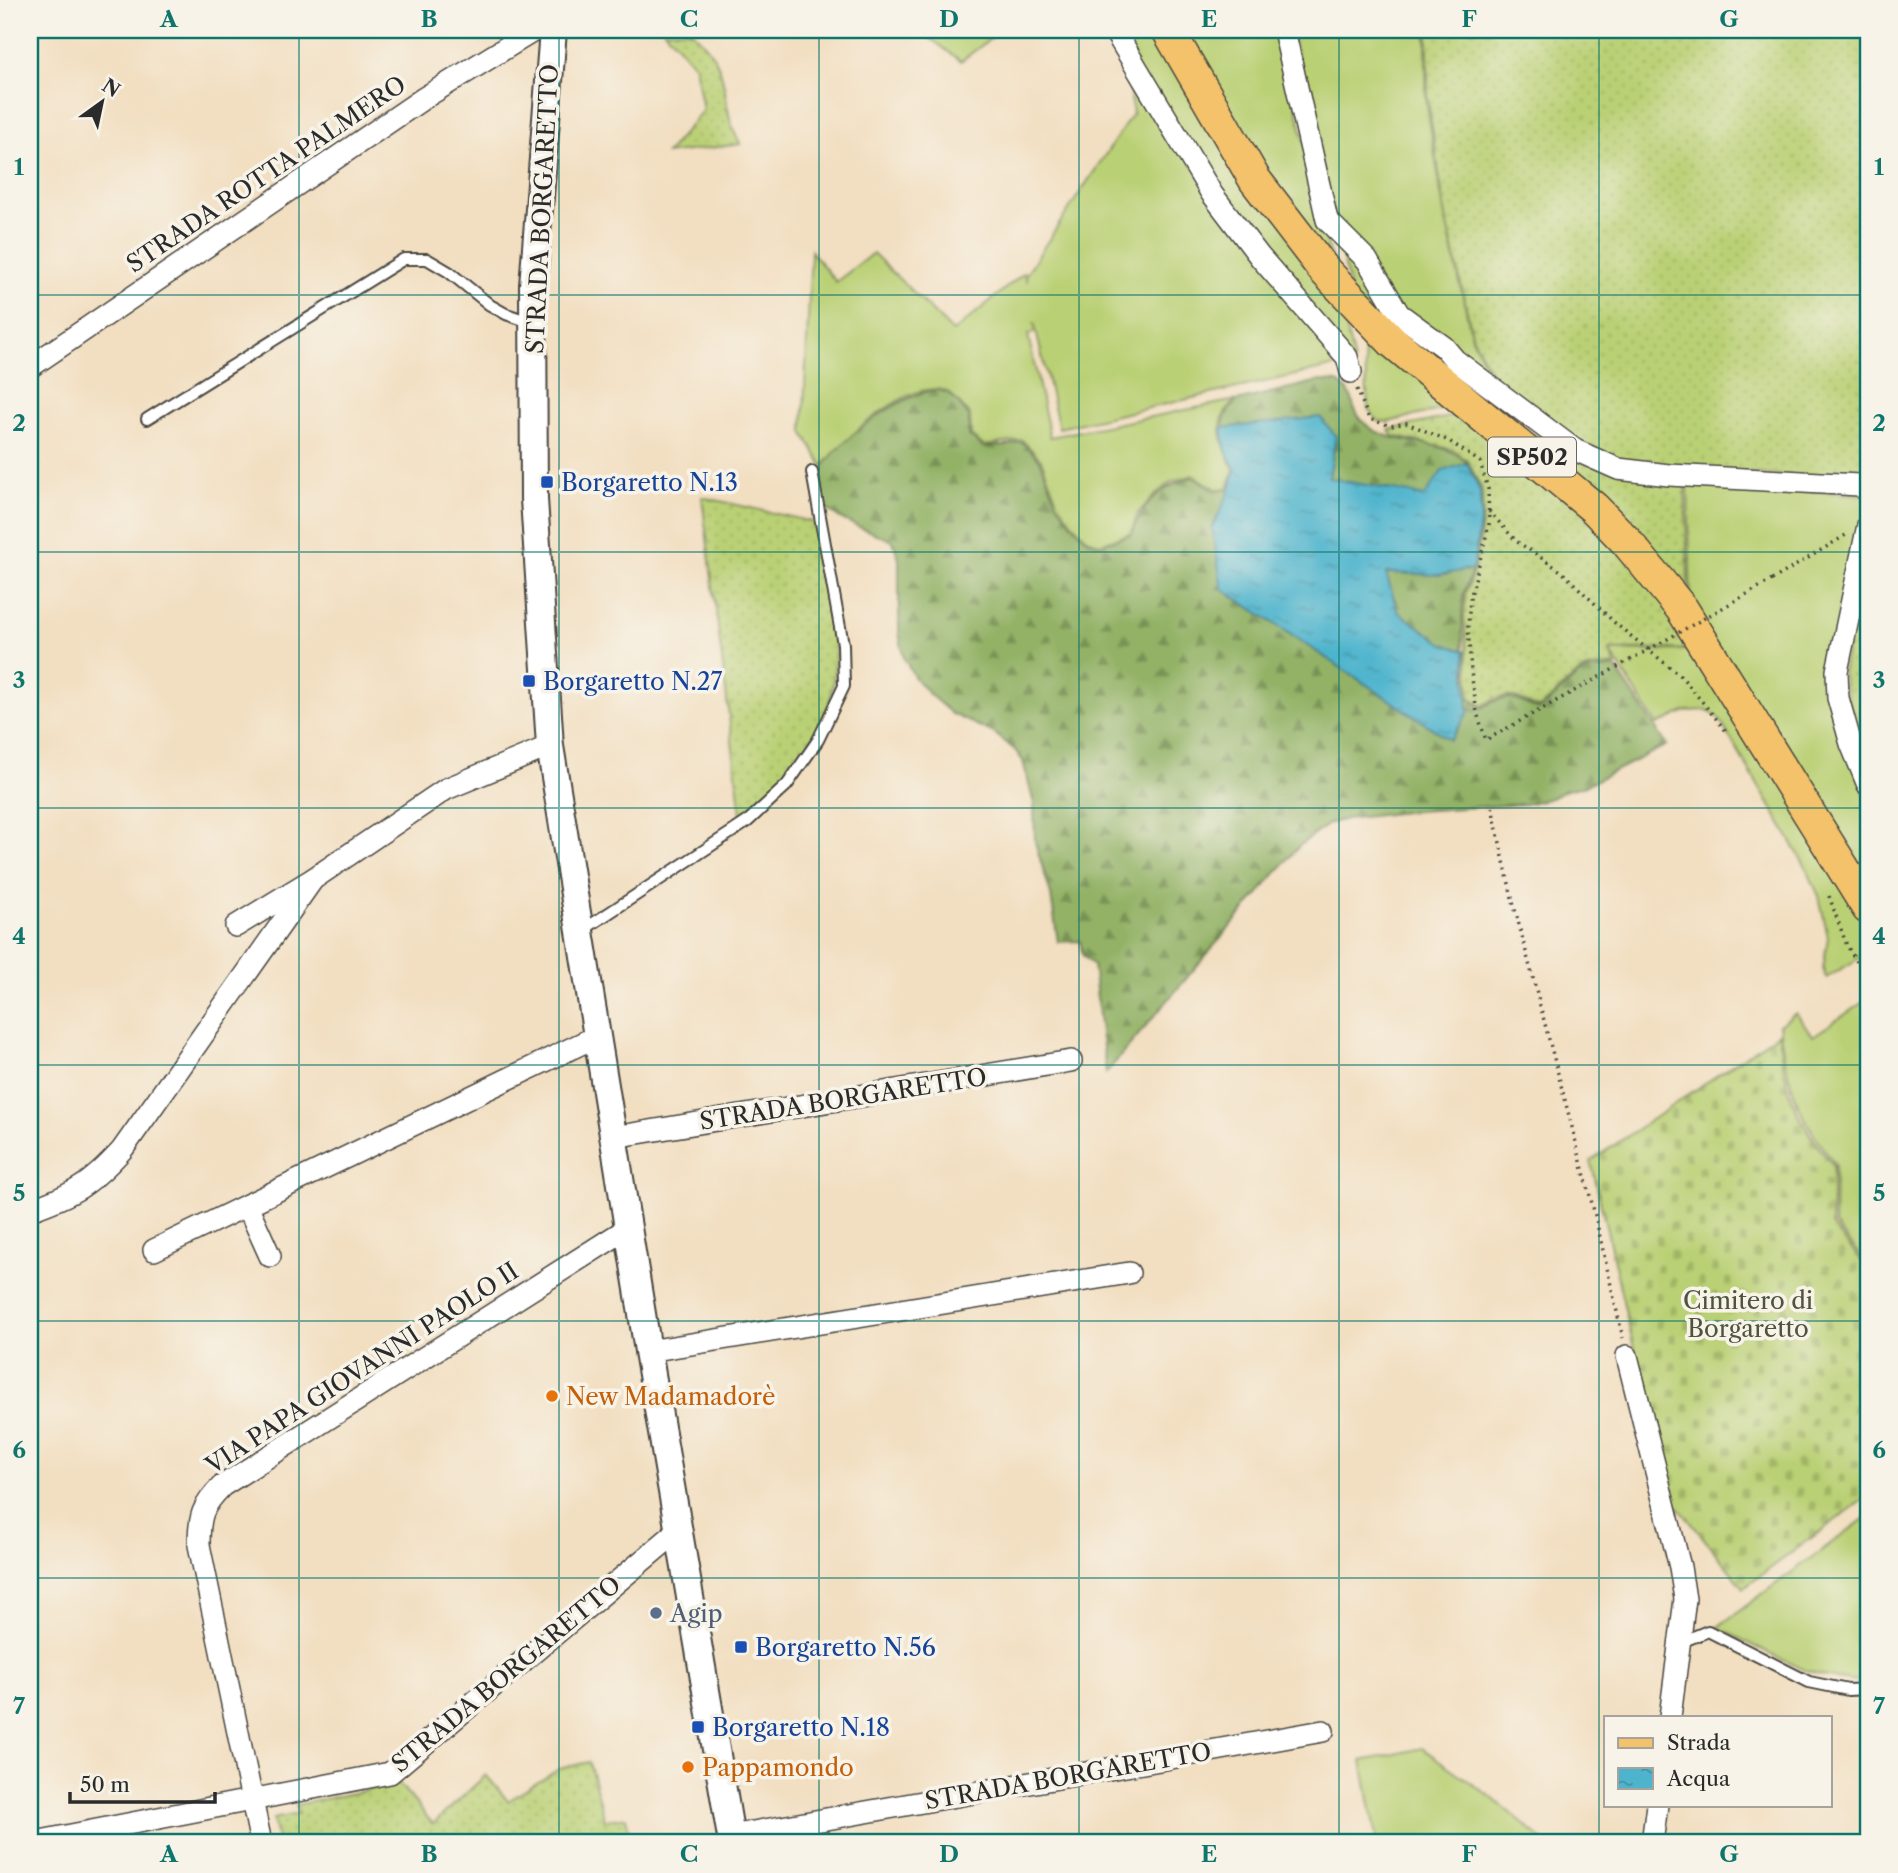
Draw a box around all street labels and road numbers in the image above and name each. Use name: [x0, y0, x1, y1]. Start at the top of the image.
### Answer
street label: STRADA BORGARETTO: [520, 63, 564, 355]
street label: STRADA ROTTA PALMERO: [121, 70, 411, 278]
road number: SP502: [1488, 438, 1576, 477]
street label: STRADA BORGARETTO: [697, 1062, 989, 1136]
street label: VIA PAPA GIOVANNI PAOLO II: [199, 1256, 524, 1481]
street label: STRADA BORGARETTO: [386, 1570, 626, 1778]
street label: STRADA BORGARETTO: [923, 1737, 1213, 1815]

